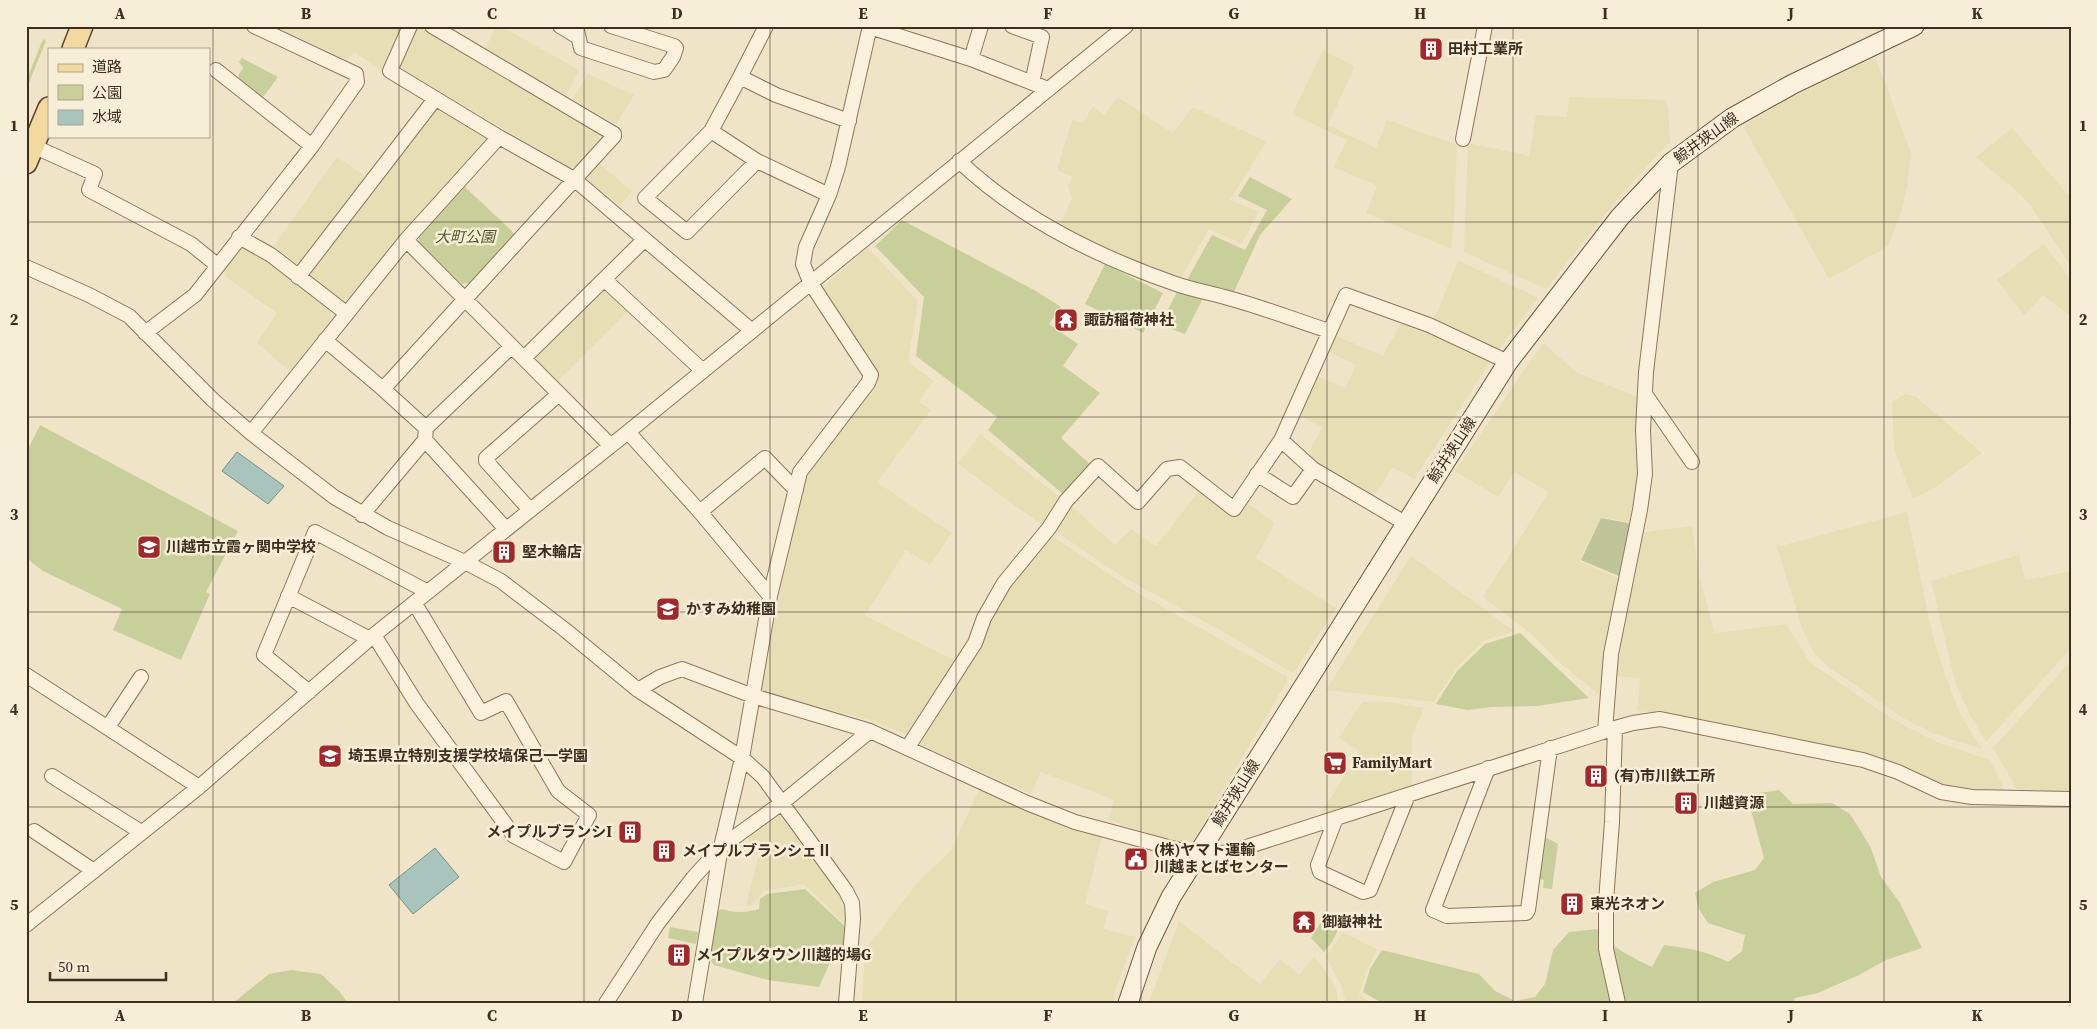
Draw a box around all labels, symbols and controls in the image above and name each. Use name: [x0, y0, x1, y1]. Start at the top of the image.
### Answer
text: A: [115, 2, 126, 24]
text: B: [301, 2, 312, 24]
text: C: [487, 2, 497, 24]
text: D: [671, 2, 683, 24]
text: E: [858, 2, 868, 24]
text: F: [1043, 2, 1053, 24]
text: G: [1229, 2, 1240, 24]
text: H: [1414, 2, 1426, 24]
text: I: [1602, 2, 1608, 24]
text: J: [1787, 2, 1794, 24]
text: K: [1971, 2, 1983, 24]
building icon: 田村工業所: [1418, 36, 1444, 62]
place label: 田村工業所: [1448, 38, 1523, 59]
legend: [48, 48, 210, 138]
text: 道路: [92, 56, 122, 77]
text: 公園: [92, 82, 122, 103]
text: 水域: [92, 106, 122, 127]
street label: 鯨井狭山線: [1669, 107, 1742, 168]
text: 1: [10, 114, 18, 136]
text: 1: [2079, 114, 2087, 136]
park label: 大町公園: [435, 226, 497, 247]
temple icon: 諏訪稲荷神社: [1053, 307, 1079, 333]
text: 2: [10, 308, 19, 330]
text: 2: [2079, 308, 2088, 330]
place label: 諏訪稲荷神社: [1084, 309, 1174, 330]
street label: 鯨井狭山線: [1422, 413, 1481, 487]
text: 3: [10, 503, 19, 525]
text: 3: [2079, 503, 2088, 525]
school or university icon: 川越市立霞ヶ関中学校: [136, 534, 162, 560]
place label: 川越市立霞ヶ関中学校: [166, 536, 316, 557]
building icon: 堅木輪店: [491, 539, 517, 565]
place label: 堅木輪店: [522, 541, 582, 562]
school or university icon: かすみ幼稚園: [655, 596, 681, 622]
place label: かすみ幼稚園: [686, 598, 776, 619]
text: 4: [10, 698, 19, 720]
text: 4: [2079, 698, 2088, 720]
school or university icon: 埼玉県立特別支援学校塙保己一学園: [317, 743, 343, 769]
place label: 埼玉県立特別支援学校塙保己一学園: [348, 745, 588, 766]
supermarket icon: FamilyMart: [1322, 750, 1348, 776]
place label: FamilyMart: [1352, 752, 1433, 773]
street label: 鯨井狭山線: [1207, 755, 1264, 830]
building icon: (有)市川鉄工所: [1583, 763, 1609, 789]
place label: (有)市川鉄工所: [1614, 765, 1715, 786]
building icon: 川越資源: [1673, 790, 1699, 816]
place label: 川越資源: [1704, 792, 1765, 813]
building icon: メイプルブランシI: [617, 819, 643, 845]
place label: メイプルブランシI: [486, 821, 612, 842]
building icon: メイプルブランシェⅡ: [651, 838, 677, 864]
place label: (株)ヤマト運輸 川越まとばセンター: [1154, 839, 1289, 877]
place label: メイプルブランシェⅡ: [682, 840, 832, 861]
public building icon: (株)ヤマト運輸 川越まとばセンター: [1123, 846, 1149, 872]
building icon: 東光ネオン: [1559, 891, 1585, 917]
text: 5: [10, 893, 19, 915]
place label: 東光ネオン: [1590, 893, 1665, 914]
text: 5: [2079, 893, 2088, 915]
temple icon: 御嶽神社: [1291, 909, 1317, 935]
place label: 御嶽神社: [1322, 911, 1382, 932]
building icon: メイプルタウン川越的場G: [666, 942, 692, 968]
place label: メイプルタウン川越的場G: [696, 944, 871, 965]
scale bar: [50, 949, 166, 981]
text: 50 m: [58, 956, 90, 977]
text: A: [115, 1004, 126, 1026]
text: B: [301, 1004, 312, 1026]
text: C: [487, 1004, 497, 1026]
text: D: [671, 1004, 683, 1026]
text: E: [858, 1004, 868, 1026]
text: F: [1043, 1004, 1053, 1026]
text: G: [1229, 1004, 1240, 1026]
text: H: [1414, 1004, 1426, 1026]
text: I: [1602, 1004, 1608, 1026]
text: J: [1787, 1004, 1794, 1026]
text: K: [1971, 1004, 1983, 1026]

